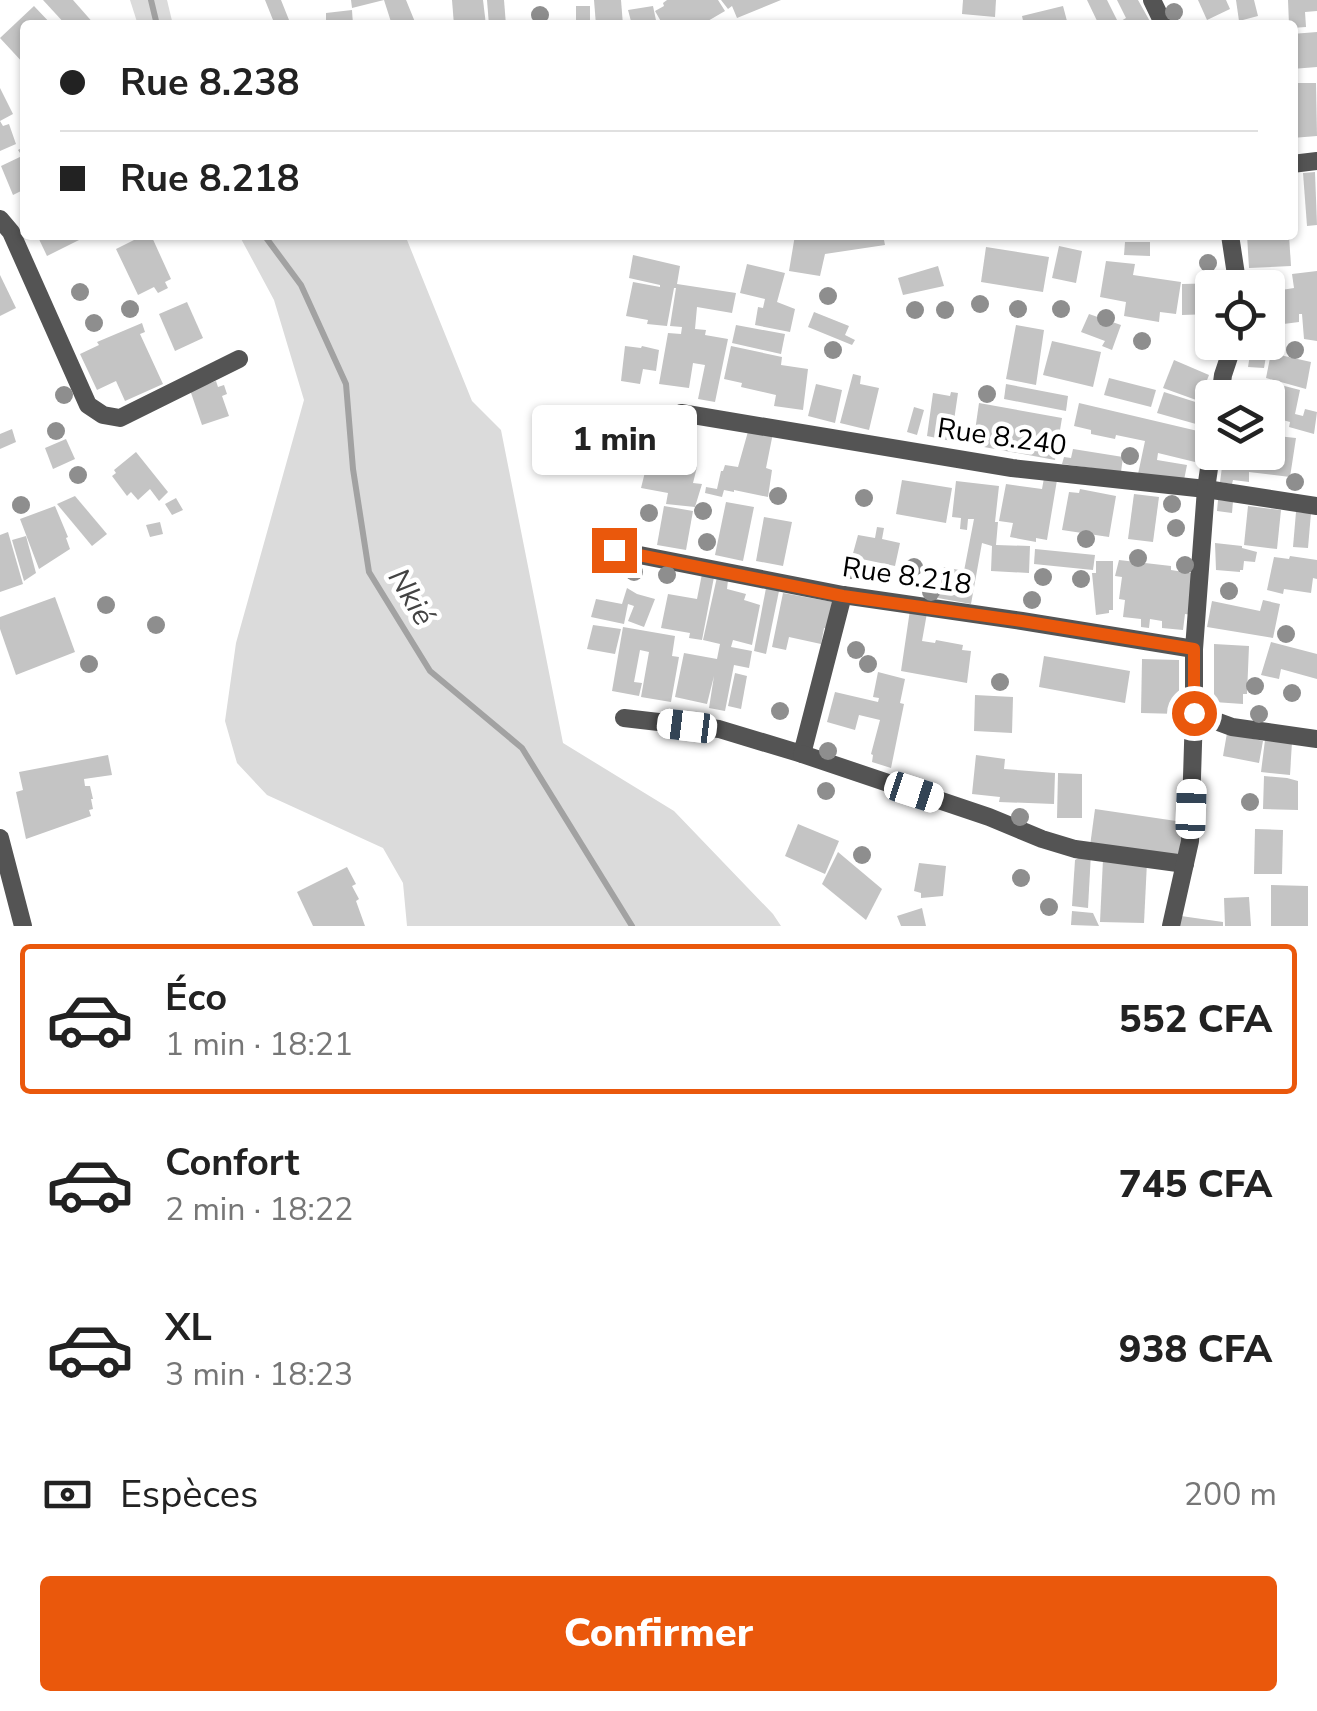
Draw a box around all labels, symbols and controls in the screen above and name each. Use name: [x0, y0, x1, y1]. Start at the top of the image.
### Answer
text: Rue 8.238: [120, 57, 300, 108]
text: Rue 8.218: [120, 153, 300, 204]
map controls: [1195, 270, 1285, 470]
button: locate: [1195, 270, 1285, 360]
button: layers: [1195, 380, 1285, 470]
callout: 1 min: [532, 405, 696, 475]
street label: Rue 8.240: [935, 409, 1069, 465]
text: 1 min: [572, 418, 657, 461]
route end: [592, 528, 637, 573]
street label: Rue 8.218: [840, 548, 974, 604]
water label: Nkié: [378, 561, 444, 633]
route start: [1172, 691, 1217, 736]
car: [655, 707, 719, 745]
car: [881, 768, 947, 816]
car: [1175, 778, 1207, 840]
text: Éco: [165, 972, 227, 1023]
icon: car: [45, 974, 135, 1064]
text: 552 CFA: [1119, 994, 1272, 1045]
text: 1 min · 18:21: [165, 1023, 353, 1066]
text: Confort: [165, 1137, 299, 1188]
icon: car: [45, 1139, 135, 1229]
text: 745 CFA: [1119, 1159, 1272, 1210]
text: 2 min · 18:22: [165, 1188, 353, 1231]
text: XL: [165, 1302, 212, 1353]
icon: car: [45, 1304, 135, 1394]
text: 938 CFA: [1119, 1324, 1272, 1375]
text: 3 min · 18:23: [165, 1353, 353, 1396]
icon: cash: [40, 1467, 95, 1522]
text: Espèces: [120, 1469, 258, 1520]
text: 200 m: [1184, 1473, 1277, 1516]
button: Confirmer: [40, 1576, 1277, 1691]

